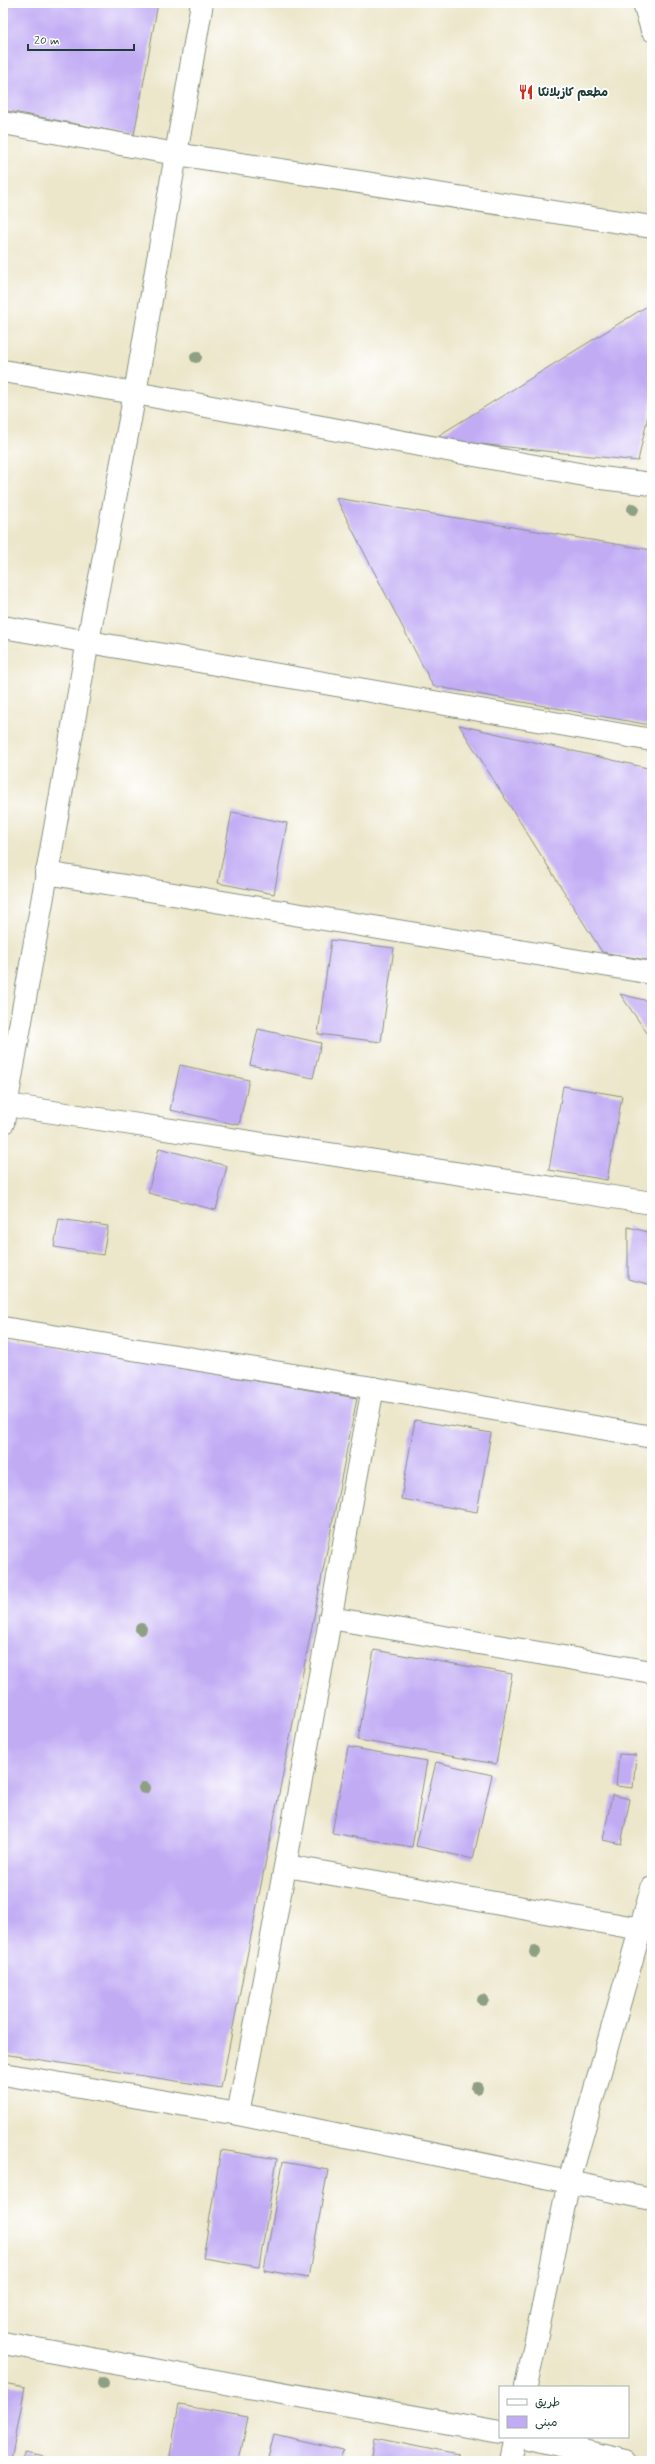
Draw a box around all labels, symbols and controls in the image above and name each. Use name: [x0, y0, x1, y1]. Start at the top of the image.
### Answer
scale bar: [28, 26, 134, 52]
text: 20 m: [34, 33, 60, 49]
restaurant icon: مطعم كازبلانكا: [517, 83, 535, 101]
place label: مطعم كازبلانكا: [538, 85, 608, 101]
legend: [499, 2386, 629, 2438]
text: طريق: [535, 2395, 560, 2411]
text: مبنى: [535, 2415, 558, 2431]

